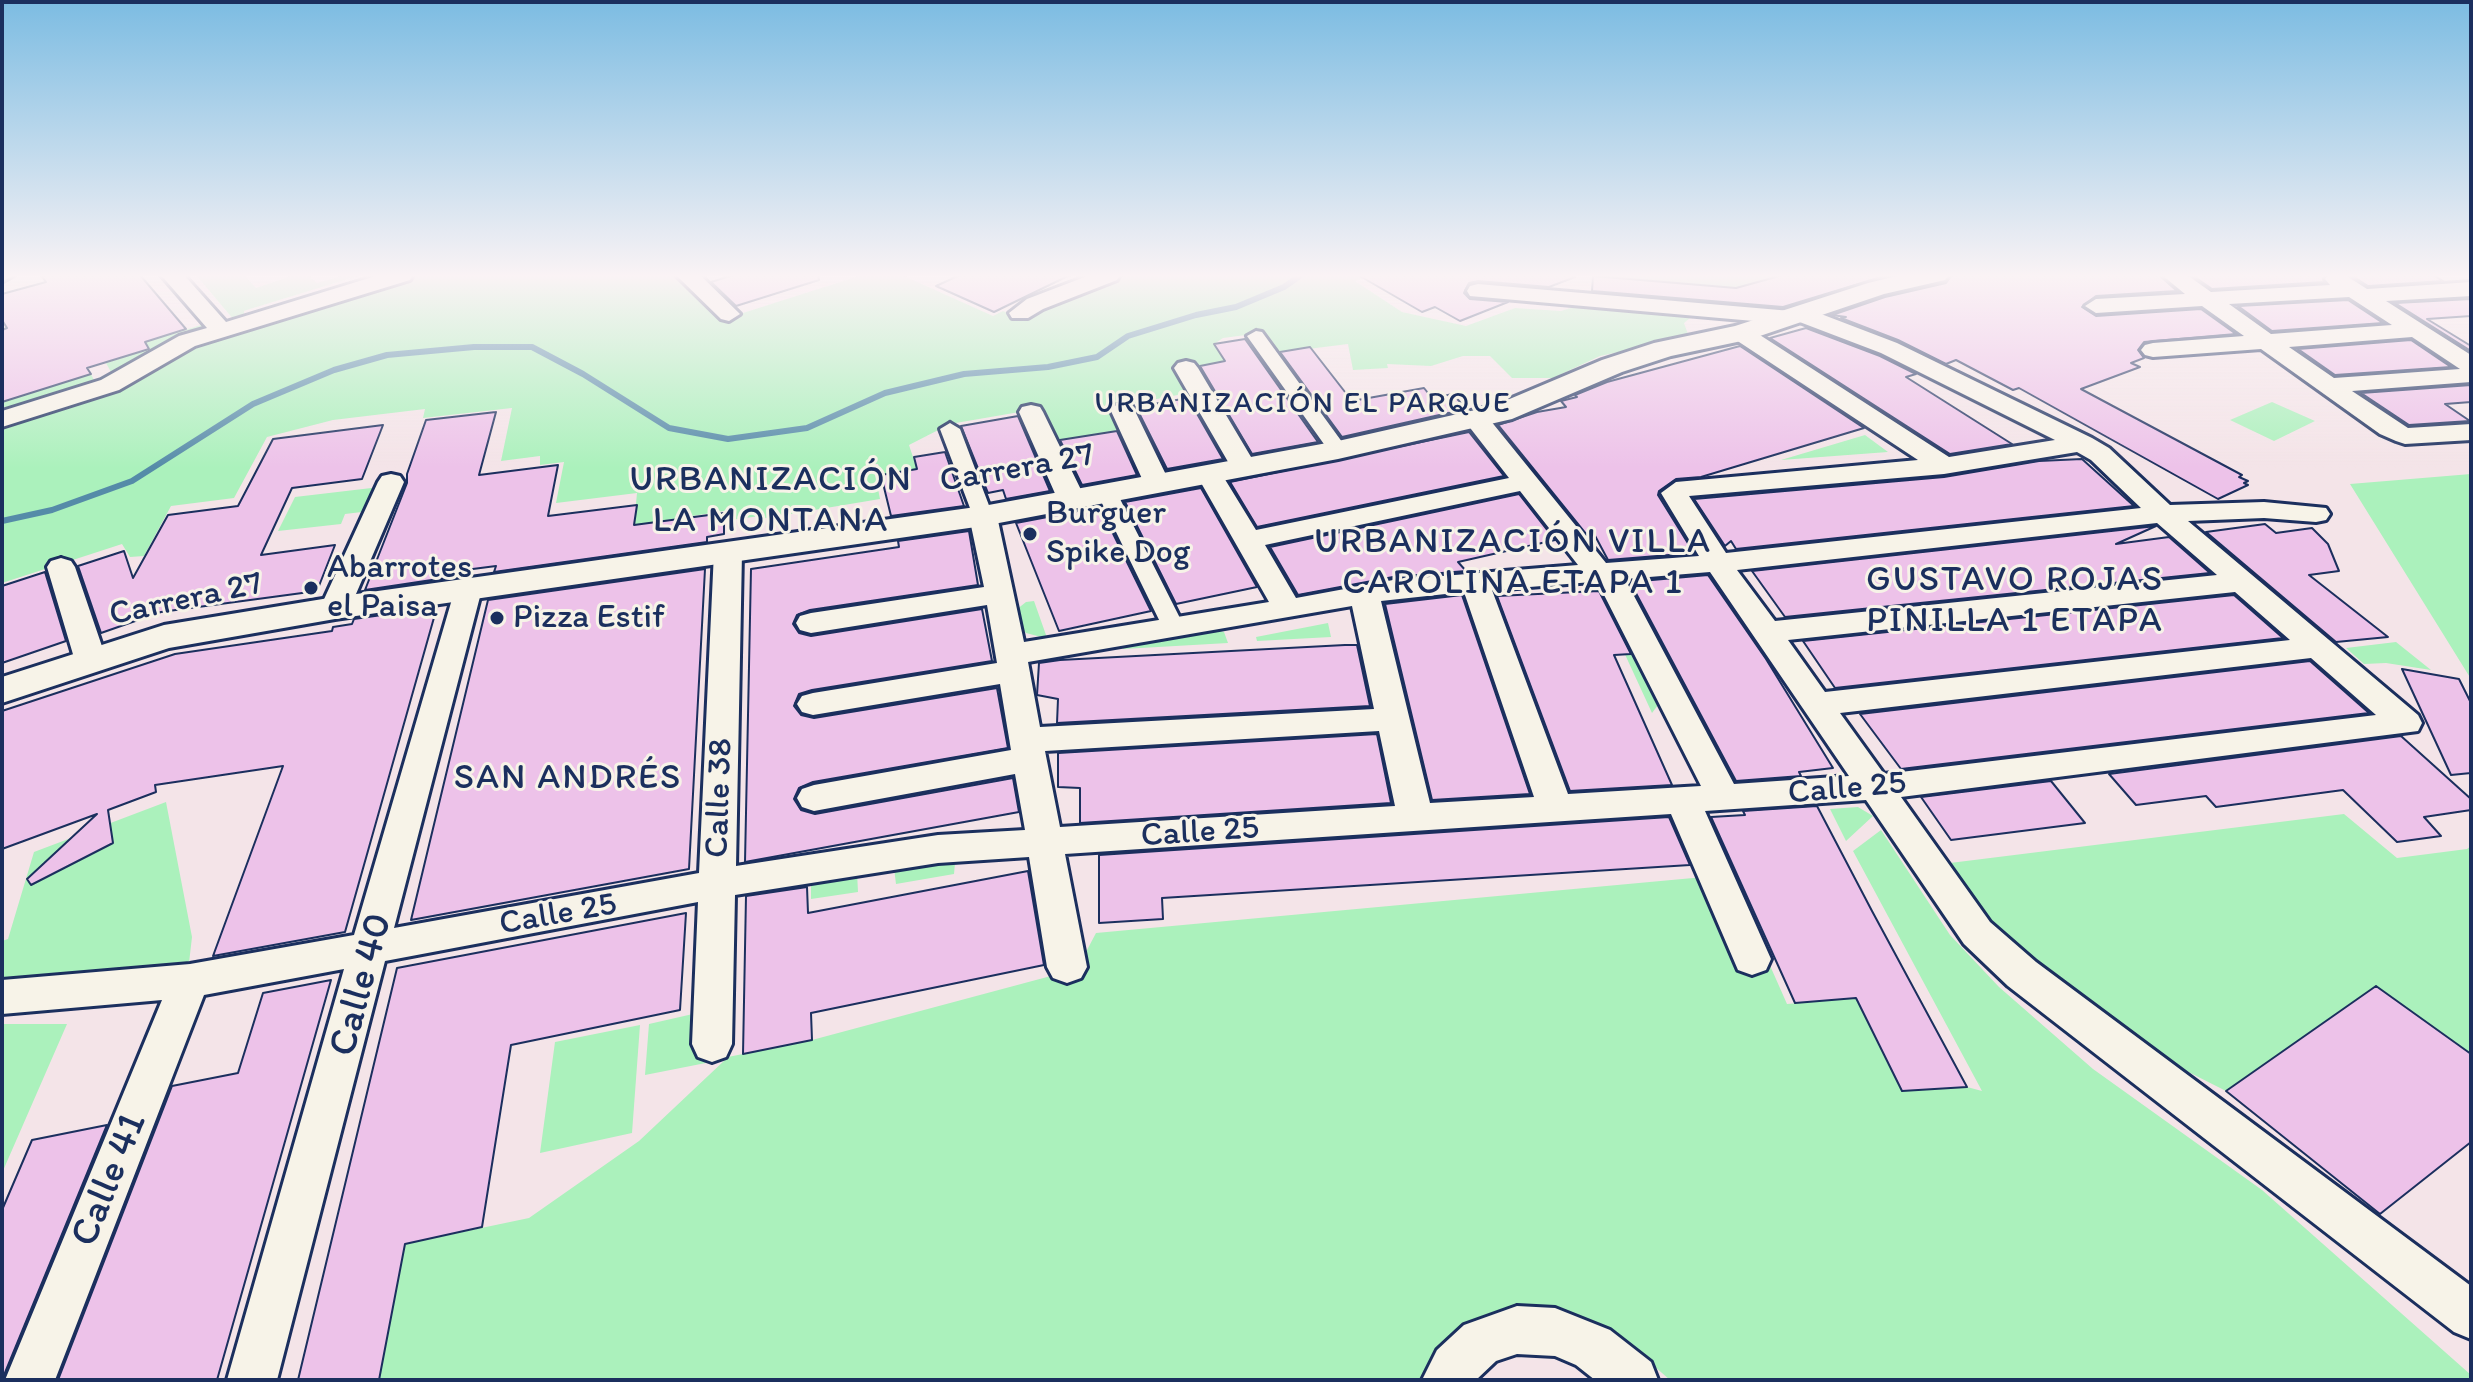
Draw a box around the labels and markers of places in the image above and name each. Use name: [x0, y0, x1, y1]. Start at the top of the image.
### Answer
place label: Burguer Spike Dog: [1046, 494, 1190, 574]
marker: Burguer Spike Dog: [1021, 525, 1039, 543]
place label: Abarrotes el Paisa: [327, 548, 472, 628]
marker: Abarrotes el Paisa: [302, 579, 320, 597]
place label: Pizza Estif: [513, 598, 665, 638]
marker: Pizza Estif: [488, 609, 506, 627]

